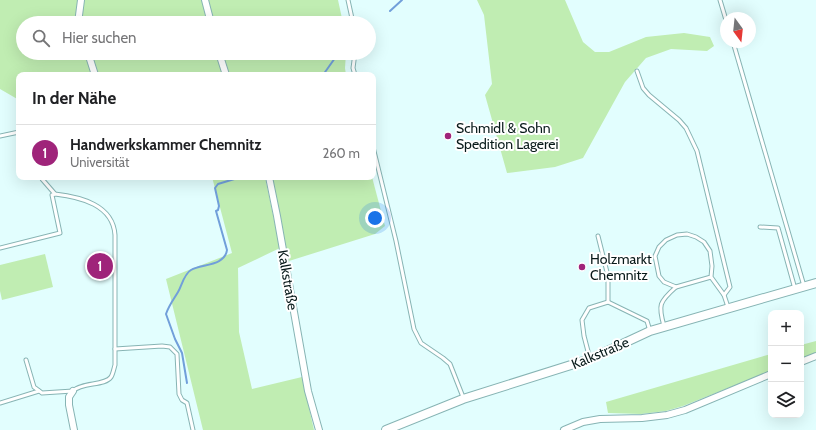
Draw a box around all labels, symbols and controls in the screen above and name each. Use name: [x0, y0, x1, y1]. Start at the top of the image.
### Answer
north arrow: [720, 12, 756, 48]
search box: [16, 16, 376, 60]
icon: search: [30, 27, 52, 49]
text: Hier suchen: [62, 29, 137, 47]
text: In der Nähe: [32, 88, 116, 108]
place label: Schmidl & Sohn Spedition Lagerei: [456, 119, 558, 153]
marker: Schmidl & Sohn Spedition Lagerei: [443, 131, 453, 141]
text: Handwerkskammer Chemnitz: [70, 136, 261, 154]
text: 1: [43, 145, 47, 161]
text: 260 m: [322, 145, 360, 161]
text: Universität: [70, 154, 129, 170]
your location: [365, 208, 385, 228]
street label: Kalkstraße: [274, 248, 302, 312]
place label: Holzmarkt Chemnitz: [590, 250, 652, 284]
pin: 1: [87, 251, 113, 281]
marker: Holzmarkt Chemnitz: [577, 262, 587, 272]
map controls: [768, 310, 804, 418]
button: +: [768, 310, 804, 346]
street label: Kalkstraße: [568, 333, 632, 373]
button: −: [768, 346, 804, 382]
button: layers: [768, 382, 804, 418]

